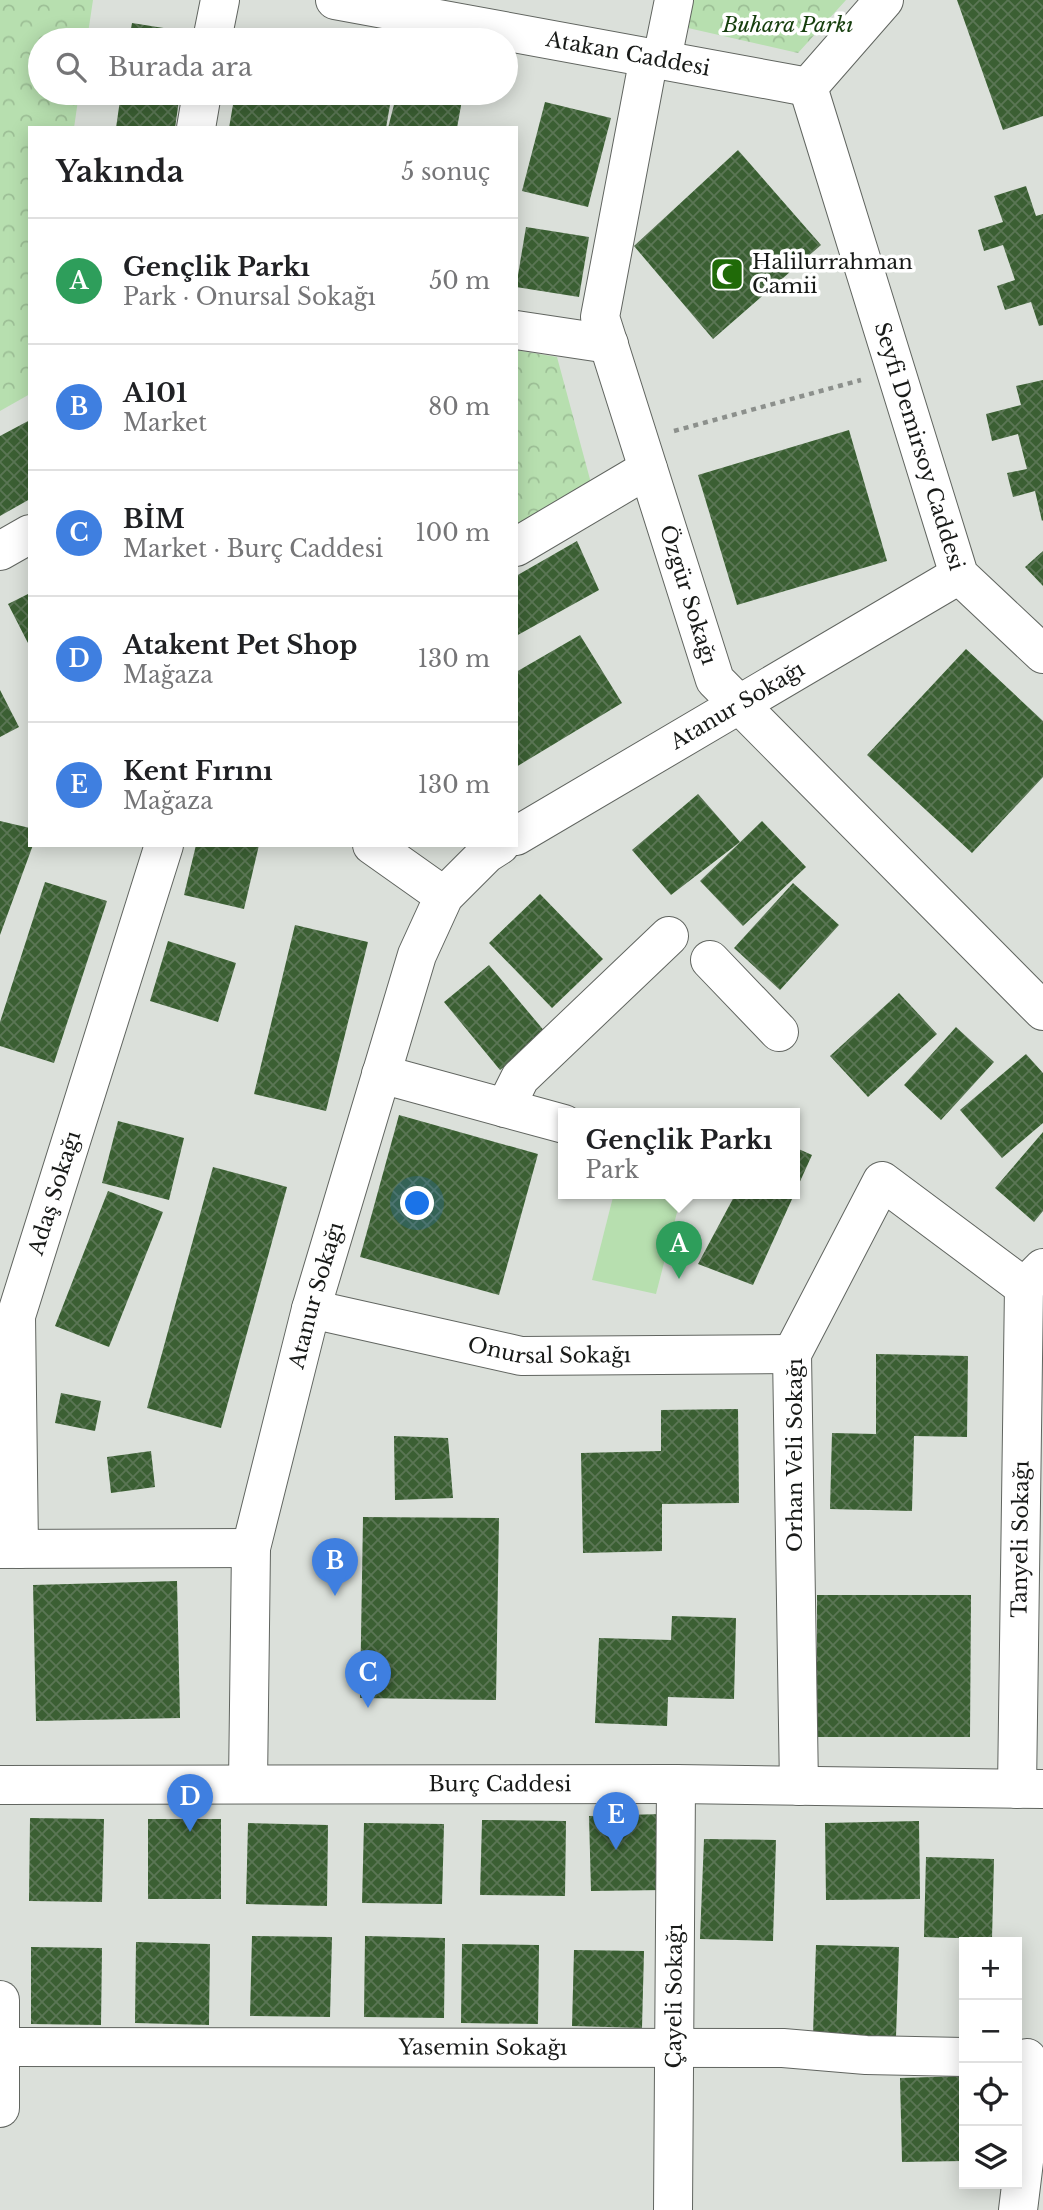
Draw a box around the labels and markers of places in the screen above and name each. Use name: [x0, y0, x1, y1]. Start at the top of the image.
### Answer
place label: Halilurrahman Camii: [752, 249, 913, 299]
mosque icon: Halilurrahman Camii: [708, 255, 746, 293]
pin: A: [656, 1221, 702, 1279]
pin: B: [312, 1538, 358, 1596]
pin: C: [345, 1650, 391, 1708]
pin: D: [167, 1774, 213, 1832]
pin: E: [593, 1792, 639, 1850]

